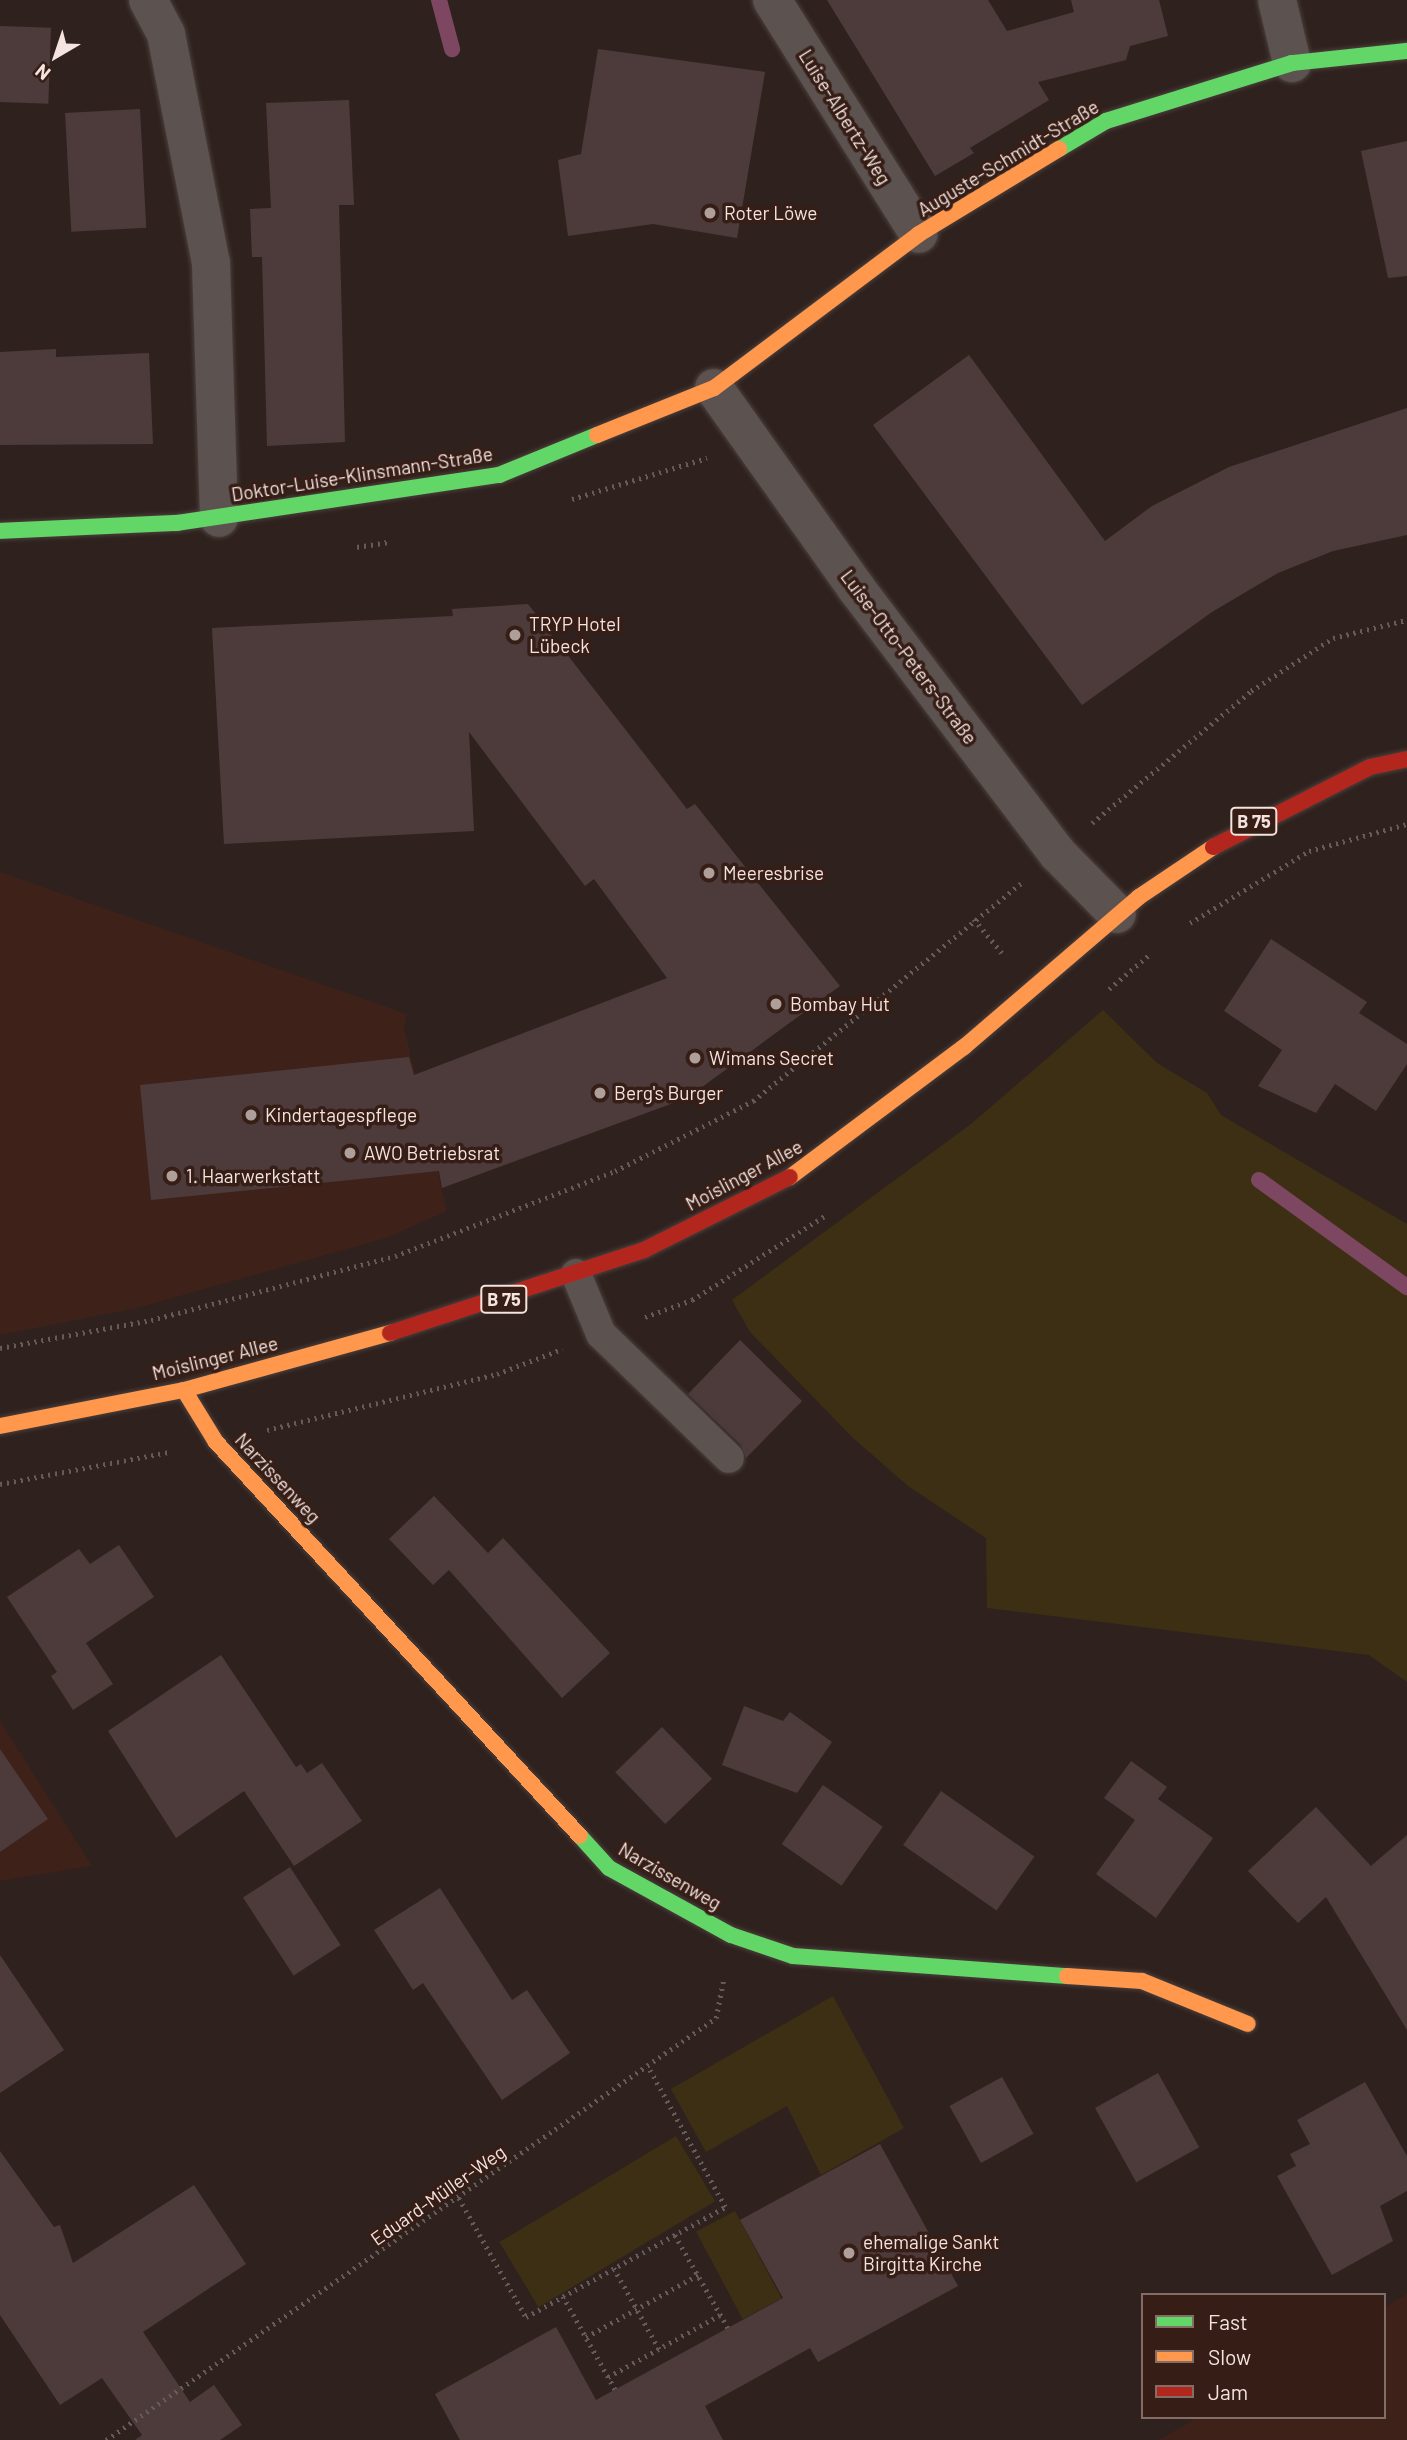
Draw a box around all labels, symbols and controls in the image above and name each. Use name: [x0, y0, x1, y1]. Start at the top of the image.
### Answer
north arrow: [21, 21, 91, 91]
street label: Luise-Albertz-Weg: [794, 45, 896, 189]
text: N: [30, 60, 55, 86]
street label: Auguste-Schmidt-Straße: [913, 95, 1103, 221]
place label: Roter Löwe: [724, 202, 817, 224]
marker: Roter Löwe: [702, 205, 718, 221]
street label: Doktor-Luise-Klinsmann-Straße: [230, 442, 494, 506]
street label: Luise-Otto-Peters-Straße: [836, 565, 982, 749]
place label: TRYP Hotel Lübeck: [529, 613, 621, 657]
marker: TRYP Hotel Lübeck: [507, 627, 523, 643]
road number: B 75: [1230, 806, 1278, 836]
place label: Meeresbrise: [723, 862, 824, 884]
marker: Meeresbrise: [701, 865, 717, 881]
place label: Bombay Hut: [790, 993, 890, 1015]
marker: Bombay Hut: [768, 996, 784, 1012]
place label: Wimans Secret: [709, 1047, 834, 1069]
marker: Wimans Secret: [687, 1050, 703, 1066]
place label: Berg's Burger: [614, 1082, 723, 1104]
marker: Berg's Burger: [592, 1085, 608, 1101]
place label: Kindertagespflege: [265, 1104, 417, 1126]
marker: Kindertagespflege: [243, 1107, 259, 1123]
street label: Moislinger Allee: [682, 1135, 806, 1215]
place label: AWO Betriebsrat: [364, 1142, 500, 1164]
marker: AWO Betriebsrat: [342, 1145, 358, 1161]
place label: 1. Haarwerkstatt: [186, 1165, 320, 1187]
marker: 1. Haarwerkstatt: [164, 1168, 180, 1184]
road number: B 75: [480, 1284, 528, 1314]
street label: Moislinger Allee: [150, 1331, 280, 1385]
street label: Narzissenweg: [231, 1428, 325, 1528]
street label: Narzissenweg: [615, 1837, 725, 1915]
street label: Eduard-Müller-Weg: [366, 2140, 510, 2250]
place label: ehemalige Sankt Birgitta Kirche: [863, 2231, 1000, 2275]
marker: ehemalige Sankt Birgitta Kirche: [841, 2245, 857, 2261]
legend: [1141, 2293, 1386, 2419]
text: Fast: [1208, 2309, 1248, 2334]
text: Slow: [1208, 2344, 1251, 2369]
text: Jam: [1208, 2379, 1248, 2404]

